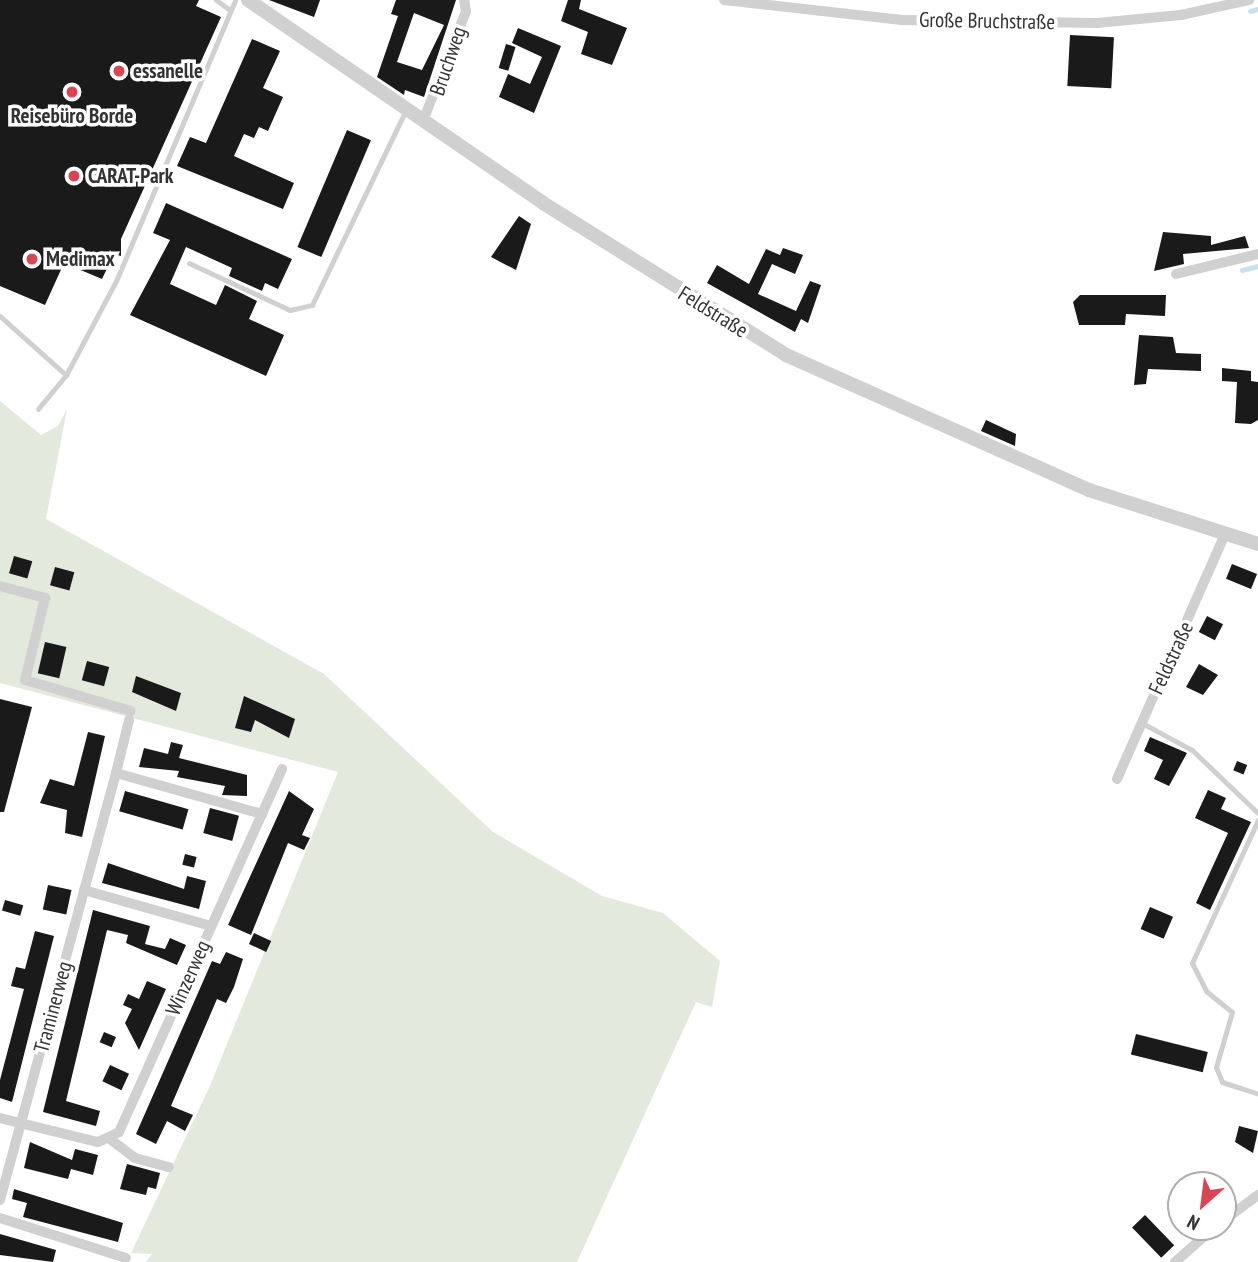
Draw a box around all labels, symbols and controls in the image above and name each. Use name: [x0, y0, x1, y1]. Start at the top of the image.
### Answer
street label: Große Bruchstraße: [919, 7, 1055, 35]
street label: Bruchweg: [424, 23, 472, 99]
place label: essanelle: [133, 58, 203, 84]
marker: essanelle: [111, 63, 127, 79]
marker: Reisebüro Borde: [64, 84, 80, 100]
place label: Reisebüro Borde: [11, 103, 133, 129]
place label: CARAT-Park: [88, 163, 173, 189]
marker: CARAT-Park: [66, 168, 82, 184]
place label: Medimax: [46, 246, 115, 272]
marker: Medimax: [24, 251, 40, 267]
street label: Feldstraße: [674, 281, 752, 343]
street label: Feldstraße: [1143, 618, 1199, 698]
street label: Winzerweg: [160, 937, 216, 1019]
street label: Traminerweg: [29, 959, 77, 1055]
north arrow: [1167, 1171, 1237, 1241]
text: N: [1183, 1210, 1203, 1236]

